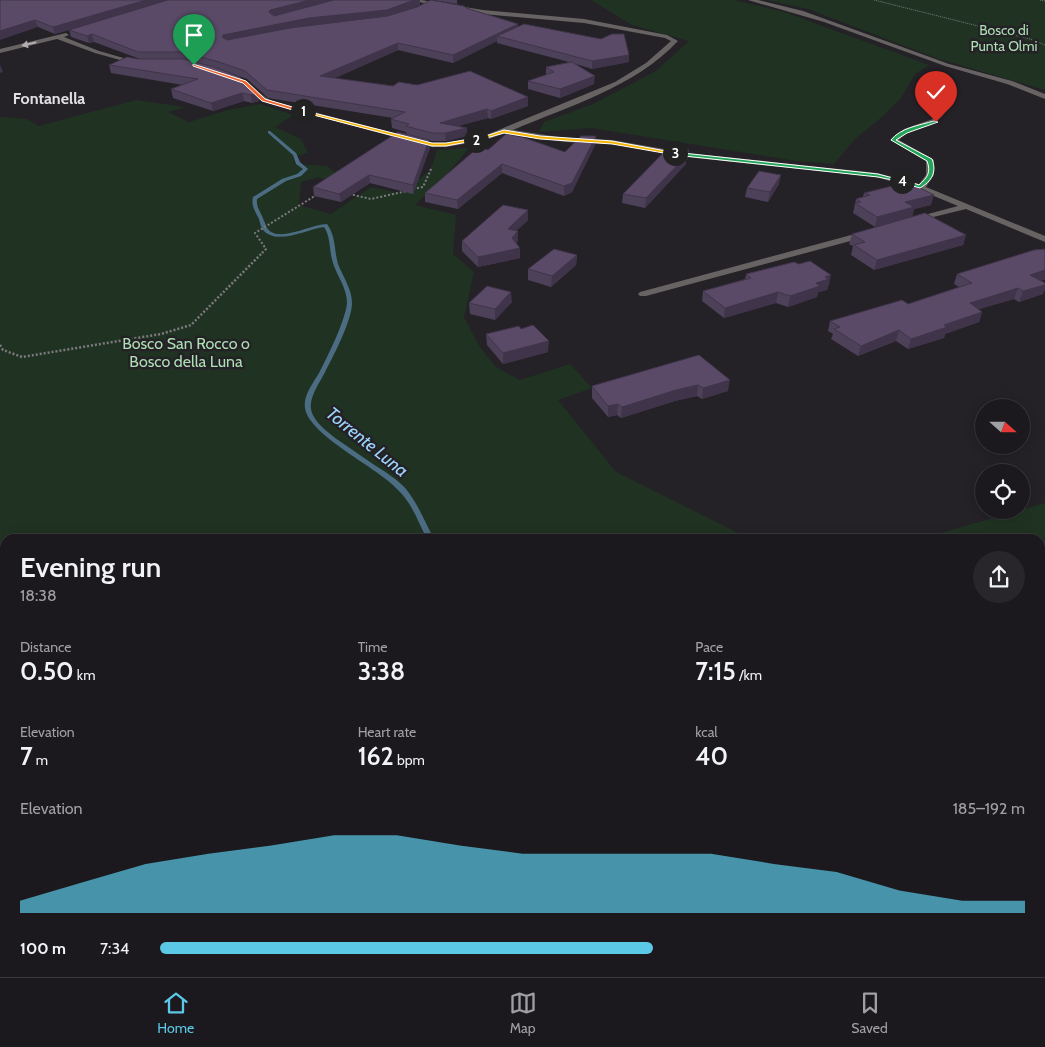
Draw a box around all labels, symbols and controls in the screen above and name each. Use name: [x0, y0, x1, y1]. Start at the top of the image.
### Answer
pin: [173, 14, 215, 65]
icon: arrive: [180, 21, 208, 49]
park label: Bosco di Punta Olmi: [971, 21, 1037, 55]
one-way arrow: [21, 40, 36, 48]
pin: [915, 71, 957, 122]
icon: check: [922, 78, 950, 106]
district label: Fontanella: [13, 89, 85, 108]
pin: 1: [290, 98, 316, 124]
text: 1: [301, 102, 306, 120]
pin: 2: [464, 128, 488, 152]
text: 2: [473, 131, 480, 149]
pin: 3: [662, 140, 688, 166]
text: 3: [672, 144, 679, 162]
pin: 4: [890, 168, 914, 194]
text: 4: [898, 172, 907, 190]
park label: Bosco San Rocco o Bosco della Luna: [122, 334, 250, 371]
north arrow: [975, 399, 1030, 454]
map controls: [975, 399, 1030, 519]
water label: Torrente Luna: [322, 402, 412, 482]
button: locate: [975, 464, 1030, 519]
text: Evening run: [20, 550, 161, 584]
button: share: [973, 551, 1025, 603]
text: 18:38: [20, 586, 57, 605]
text: Distance: [20, 638, 72, 656]
text: Time: [358, 638, 387, 656]
text: Pace: [695, 638, 723, 656]
text: 0.50: [20, 656, 74, 686]
text: 3:38: [358, 656, 405, 686]
text: 7:15: [695, 656, 736, 686]
text: km: [74, 666, 95, 684]
text: /km: [736, 666, 762, 684]
text: Elevation: [20, 723, 75, 741]
text: Heart rate: [358, 723, 416, 741]
text: kcal: [695, 723, 718, 741]
text: 7: [20, 741, 33, 771]
text: 162: [358, 741, 394, 771]
text: 40: [695, 741, 728, 771]
text: m: [33, 751, 48, 769]
text: bpm: [394, 751, 425, 769]
text: Elevation: [20, 799, 83, 818]
text: 185–192 m: [953, 799, 1025, 818]
text: 100 m: [20, 939, 66, 958]
text: 7:34: [100, 939, 129, 958]
tab: Home: [157, 989, 194, 1037]
tab: Map: [509, 989, 537, 1037]
tab: Saved: [851, 989, 888, 1037]

